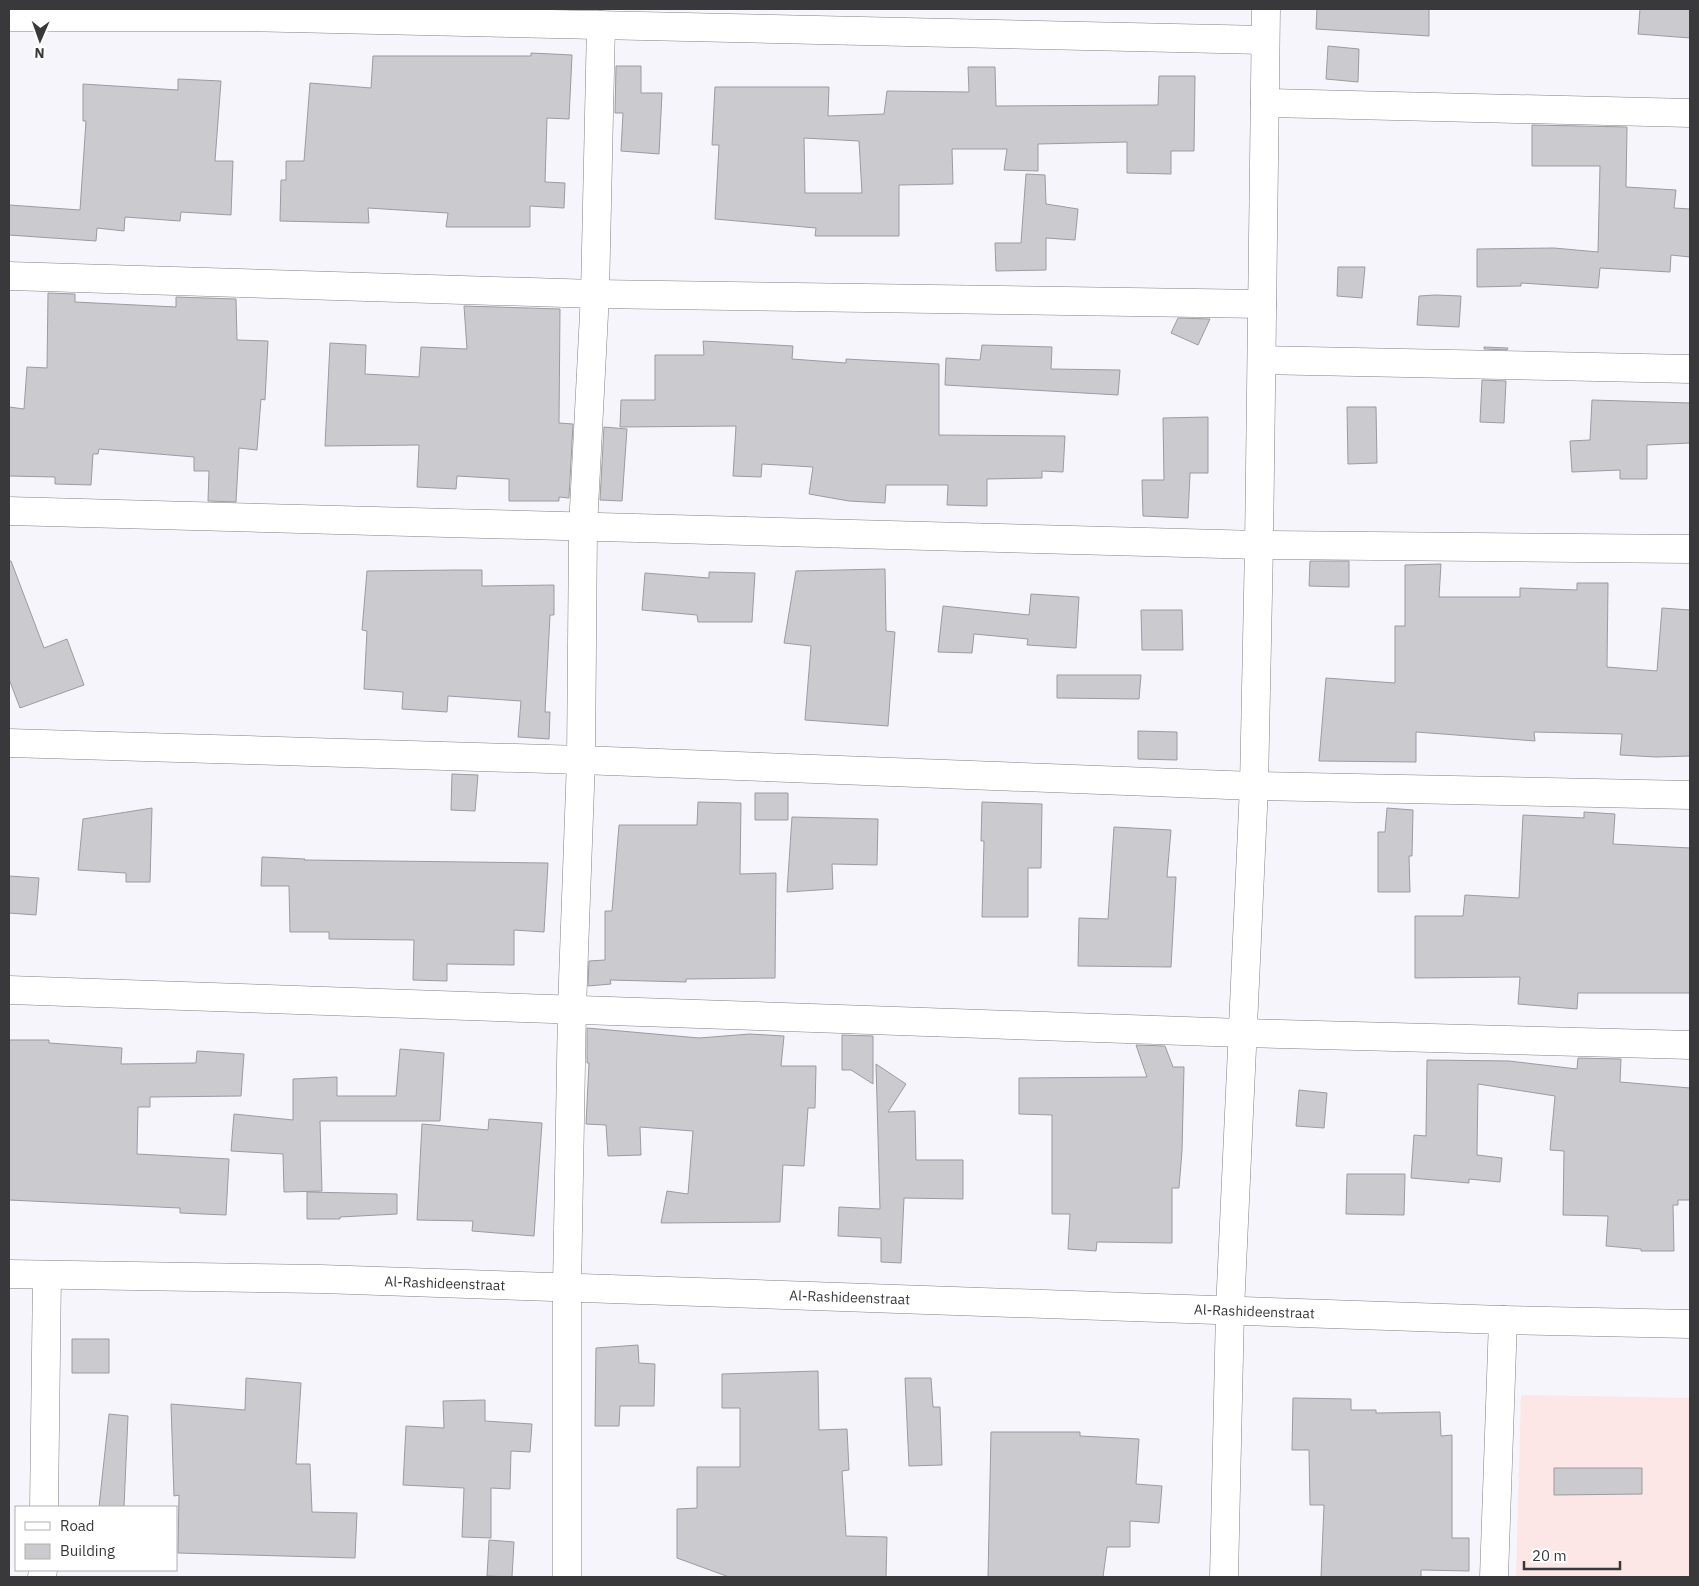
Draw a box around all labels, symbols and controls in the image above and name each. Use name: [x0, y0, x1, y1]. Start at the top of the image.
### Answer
north arrow: [15, 15, 65, 65]
text: N: [34, 44, 45, 62]
street label: Al-Rashideenstraat: [384, 1272, 506, 1294]
street label: Al-Rashideenstraat: [789, 1286, 910, 1308]
street label: Al-Rashideenstraat: [1194, 1300, 1315, 1322]
legend: [15, 1506, 178, 1571]
text: Road: [60, 1516, 95, 1535]
scale bar: [1524, 1538, 1620, 1570]
text: Building: [60, 1541, 115, 1560]
text: 20 m: [1532, 1546, 1567, 1565]

